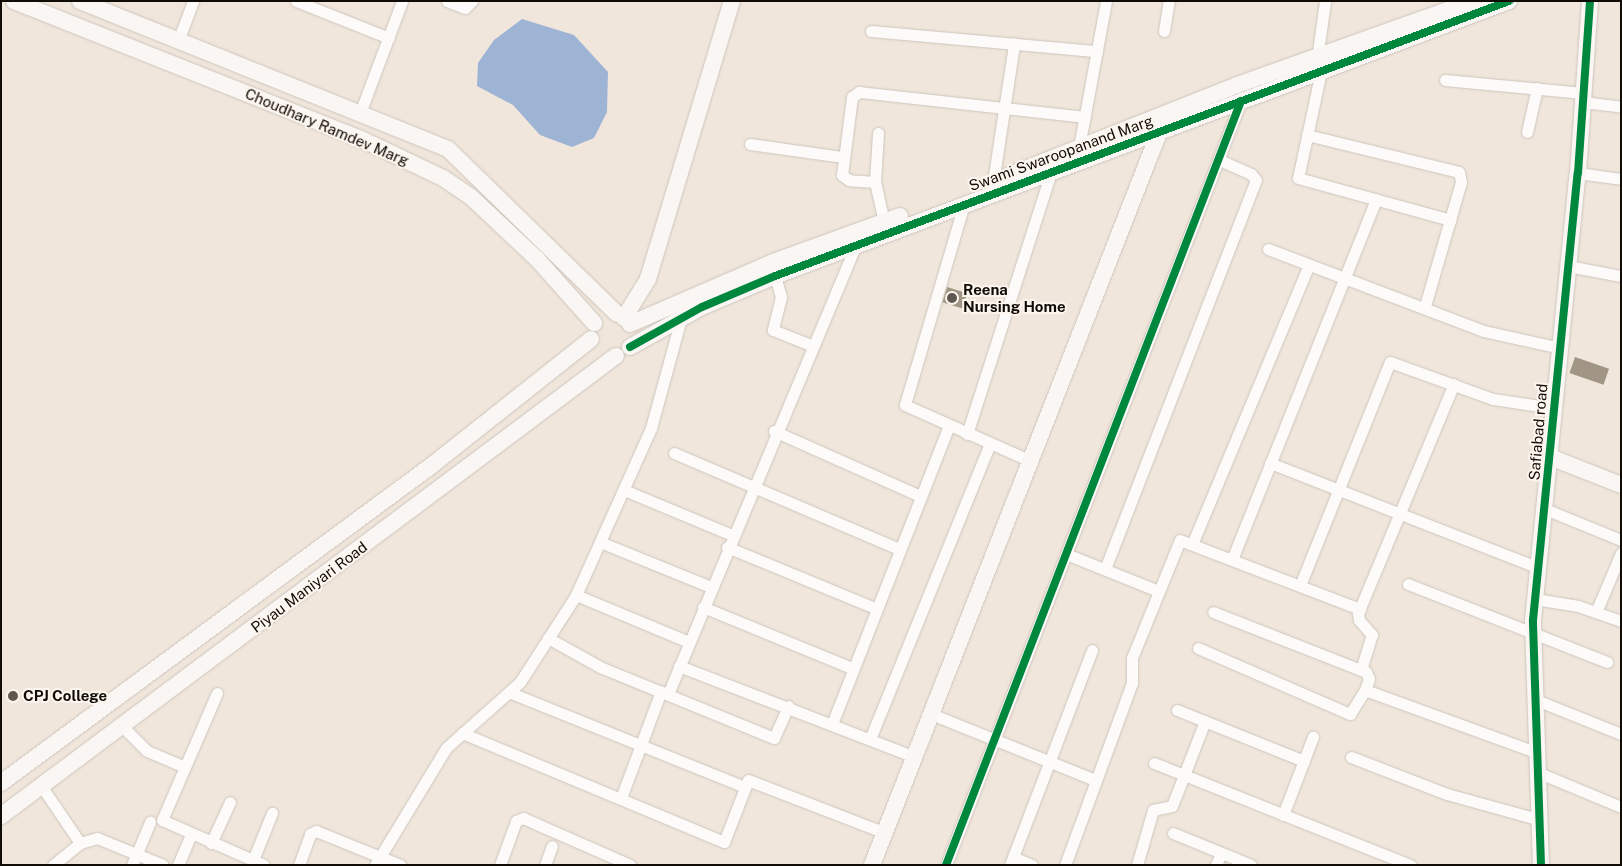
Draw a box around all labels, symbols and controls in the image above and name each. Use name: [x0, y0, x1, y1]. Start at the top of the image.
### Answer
street label: Choudhary Ramdev Marg: [242, 84, 412, 170]
street label: Swami Swaroopanand Marg: [966, 111, 1156, 195]
place label: Reena Nursing Home: [963, 280, 1066, 315]
marker: Reena Nursing Home: [945, 291, 959, 305]
street label: Safiabad road: [1525, 383, 1551, 481]
street label: Piyau Maniyari Road: [247, 538, 371, 636]
place label: CPJ College: [23, 687, 107, 705]
marker: CPJ College: [7, 690, 19, 702]

